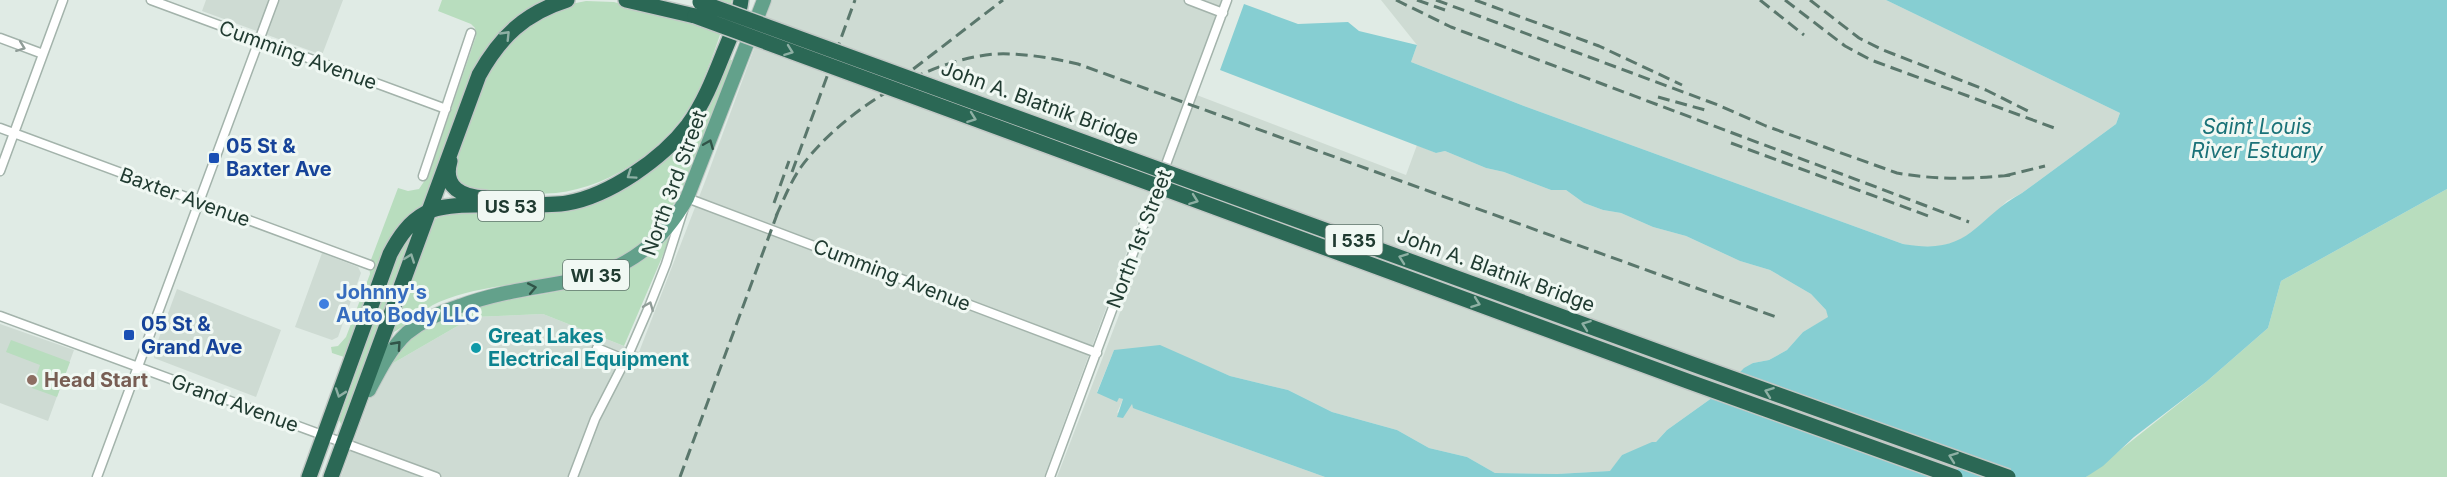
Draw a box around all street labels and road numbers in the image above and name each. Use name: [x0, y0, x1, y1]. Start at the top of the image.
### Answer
street label: Cumming Avenue: [216, 15, 380, 95]
street label: John A. Blatnik Bridge: [938, 56, 1142, 150]
street label: North 3rd Street: [637, 107, 712, 259]
street label: Baxter Avenue: [117, 162, 253, 232]
street label: North 1st Street: [1102, 166, 1177, 312]
road number: US 53: [478, 191, 544, 221]
street label: John A. Blatnik Bridge: [1394, 223, 1598, 317]
road number: I 535: [1326, 225, 1382, 255]
street label: Cumming Avenue: [810, 234, 974, 316]
road number: WI 35: [563, 260, 629, 290]
street label: Grand Avenue: [168, 369, 302, 437]

